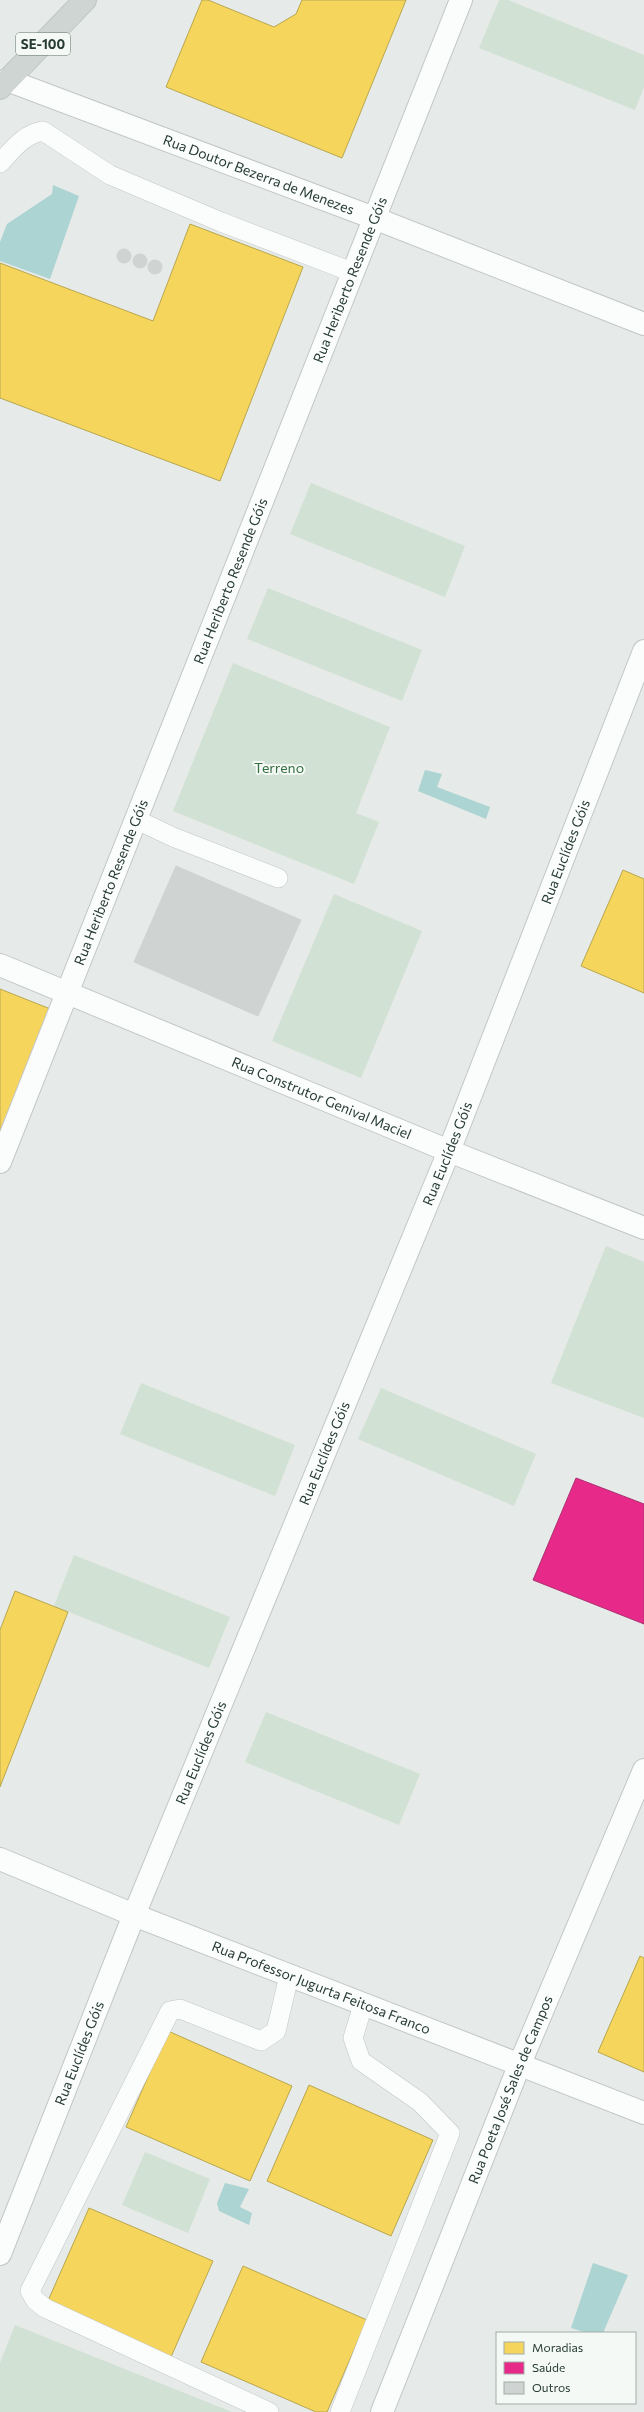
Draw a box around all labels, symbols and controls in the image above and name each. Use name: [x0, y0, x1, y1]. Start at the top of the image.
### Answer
road number: SE-100: [16, 33, 70, 55]
street label: Rua Doutor Bezerra de Menezes: [161, 131, 357, 218]
street label: Rua Heriberto Resende Góis: [309, 194, 390, 365]
street label: Rua Heriberto Resende Góis: [189, 495, 271, 666]
park label: Terreno: [254, 759, 304, 776]
street label: Rua Heriberto Resende Góis: [70, 797, 151, 967]
street label: Rua Euclídes Góis: [537, 797, 593, 906]
street label: Rua Construtor Genival Maciel: [229, 1053, 414, 1143]
street label: Rua Euclídes Góis: [418, 1099, 475, 1208]
street label: Rua Euclídes Góis: [295, 1399, 353, 1507]
street label: Rua Euclídes Góis: [171, 1698, 229, 1807]
street label: Rua Professor Jugurta Feitosa Franco: [210, 1937, 433, 2037]
street label: Rua Poeta José Sales de Campos: [464, 1993, 556, 2186]
street label: Rua Euclídes Góis: [51, 1998, 107, 2107]
legend: [496, 2332, 636, 2404]
text: Moradias: [532, 2340, 583, 2354]
text: Saúde: [532, 2360, 565, 2374]
text: Outros: [532, 2380, 571, 2394]

